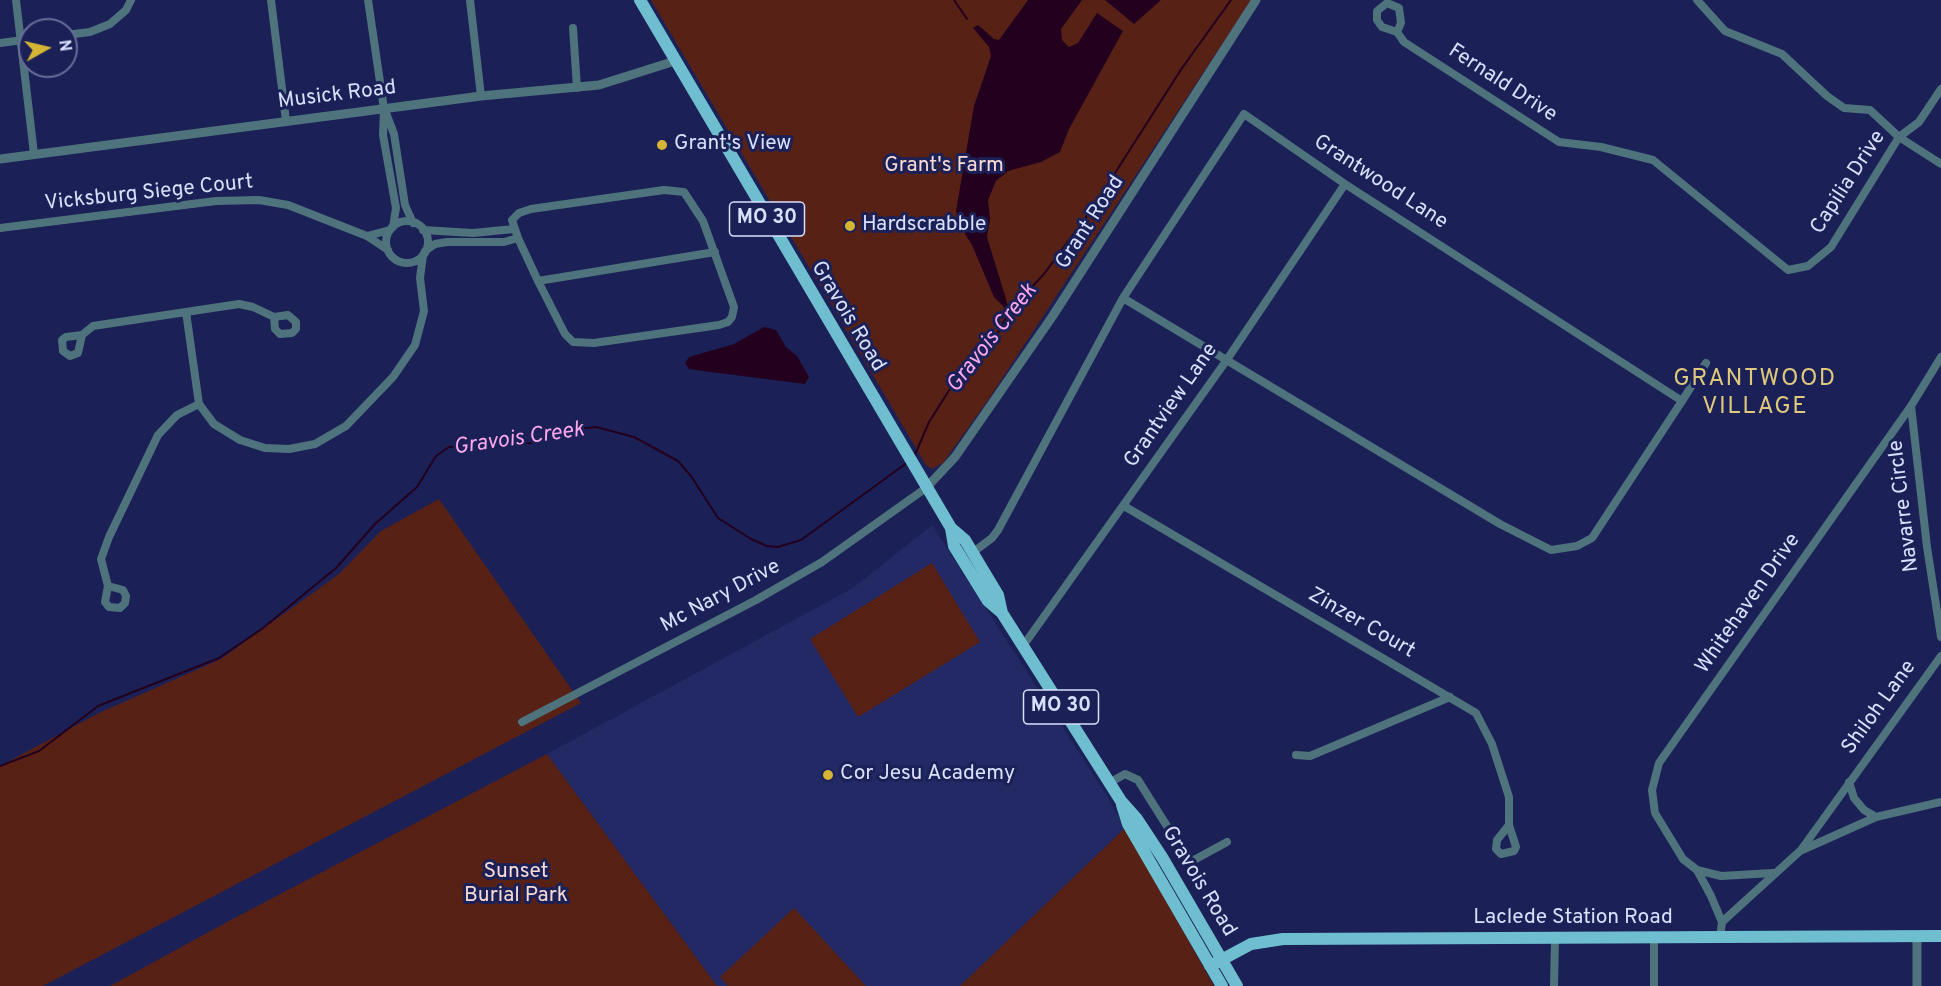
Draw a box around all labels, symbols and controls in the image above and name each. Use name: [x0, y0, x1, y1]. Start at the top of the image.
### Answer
north arrow: [18, 18, 78, 78]
text: N: [53, 39, 75, 53]
street label: Fernald Drive: [1443, 39, 1561, 129]
street label: Musick Road: [276, 76, 398, 116]
street label: Capilia Drive: [1806, 126, 1892, 240]
street label: Grantwood Lane: [1308, 130, 1452, 236]
place label: Grant's View: [674, 132, 791, 158]
marker: Grant's View: [655, 138, 669, 152]
park label: Grant's Farm: [884, 154, 1004, 180]
street label: Vicksburg Siege Court: [43, 171, 255, 217]
street label: Grant Road: [1051, 171, 1131, 275]
road number: MO 30: [730, 202, 804, 236]
place label: Hardscrabble: [862, 213, 986, 239]
marker: Hardscrabble: [843, 219, 857, 233]
street label: Gravois Road: [804, 257, 890, 377]
water label: Gravois Creek: [942, 279, 1044, 399]
street label: Grantview Lane: [1120, 339, 1224, 473]
district label: GRANTWOOD VILLAGE: [1673, 366, 1837, 422]
water label: Gravois Creek: [452, 418, 586, 462]
street label: Navarre Circle: [1884, 439, 1926, 573]
street label: Whitehaven Drive: [1691, 529, 1807, 679]
street label: Mc Nary Drive: [657, 555, 785, 639]
street label: Zinzer Court: [1303, 583, 1419, 665]
street label: Shiloh Lane: [1837, 656, 1923, 760]
road number: MO 30: [1024, 690, 1098, 724]
place label: Cor Jesu Academy: [840, 762, 1015, 788]
marker: Cor Jesu Academy: [821, 768, 835, 782]
street label: Gravois Road: [1155, 822, 1241, 942]
park label: Sunset Burial Park: [464, 860, 568, 910]
street label: Laclede Station Road: [1473, 906, 1673, 932]

